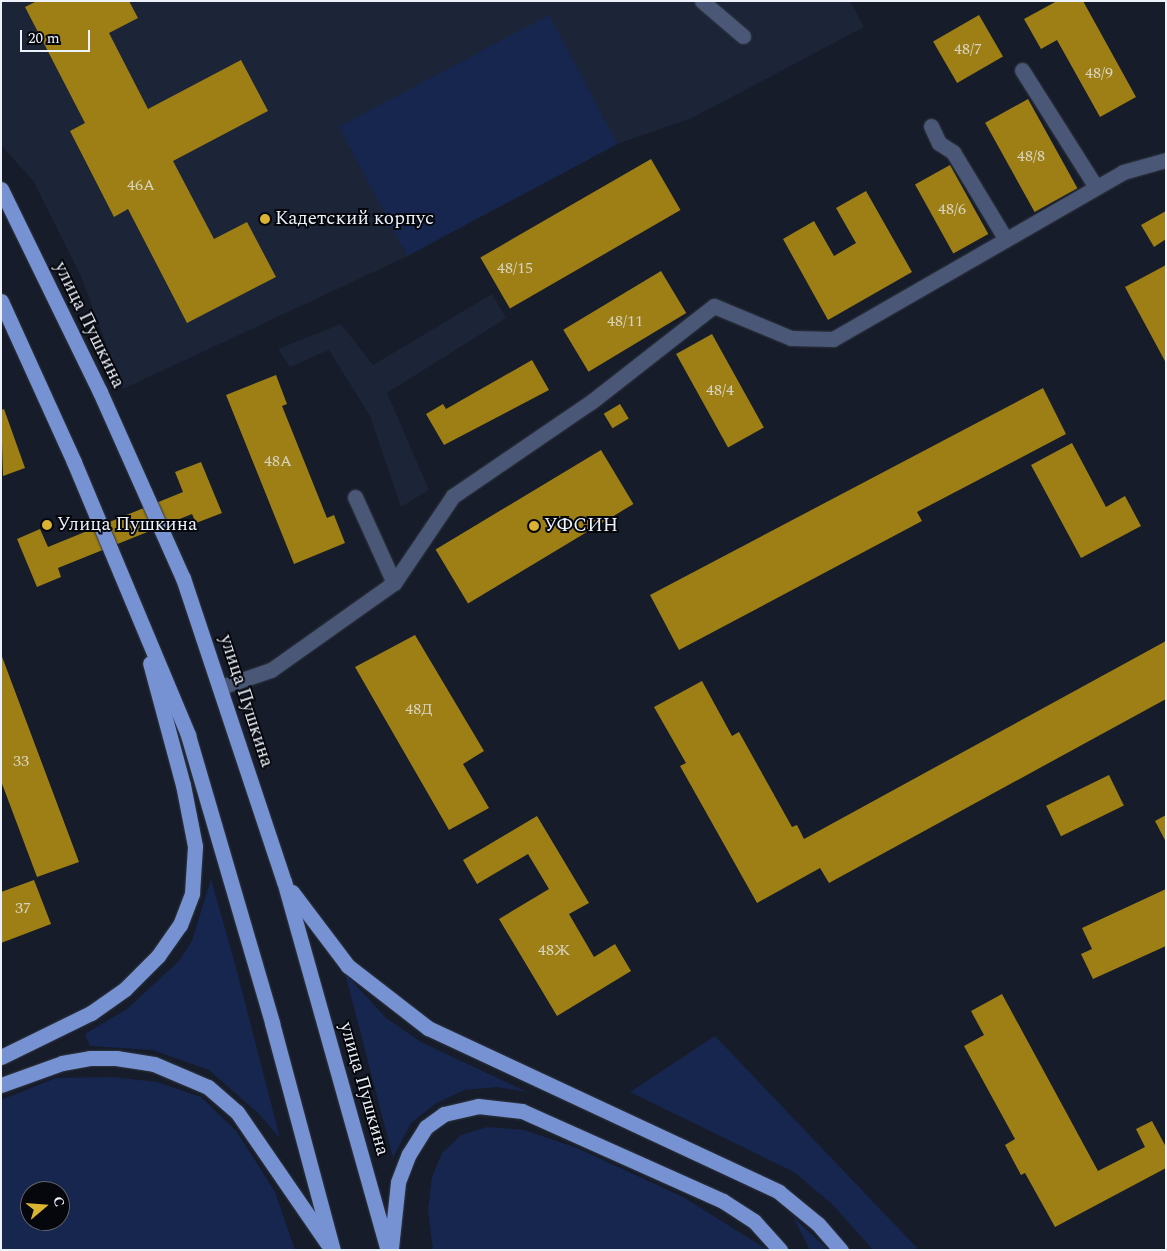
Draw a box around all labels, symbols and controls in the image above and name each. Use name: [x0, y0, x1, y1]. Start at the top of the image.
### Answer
scale bar: [22, 20, 92, 52]
text: 20 m: [28, 27, 60, 50]
house number: 48/7: [954, 39, 982, 59]
house number: 48/9: [1085, 63, 1113, 83]
house number: 48/8: [1017, 146, 1045, 166]
house number: 46А: [127, 175, 155, 195]
house number: 48/6: [938, 199, 966, 219]
place label: Кадетский корпус: [275, 208, 434, 230]
marker: Кадетский корпус: [259, 213, 271, 225]
street label: улица Пушкина: [49, 258, 129, 392]
house number: 48/15: [497, 258, 533, 278]
house number: 48/11: [607, 311, 643, 331]
house number: 48/4: [706, 380, 734, 400]
house number: 48А: [264, 451, 292, 471]
place label: Улица Пушкина: [57, 514, 197, 536]
place label: УФСИН: [544, 515, 618, 537]
marker: Улица Пушкина: [41, 519, 53, 531]
marker: УФСИН: [528, 520, 540, 532]
street label: улица Пушкина: [214, 632, 278, 770]
house number: 48Д: [405, 699, 433, 719]
house number: 33: [13, 751, 29, 771]
house number: 37: [15, 898, 31, 918]
house number: 48Ж: [538, 940, 570, 960]
street label: улица Пушкина: [334, 1020, 394, 1158]
north arrow: [20, 1181, 70, 1231]
text: С: [47, 1194, 70, 1210]

